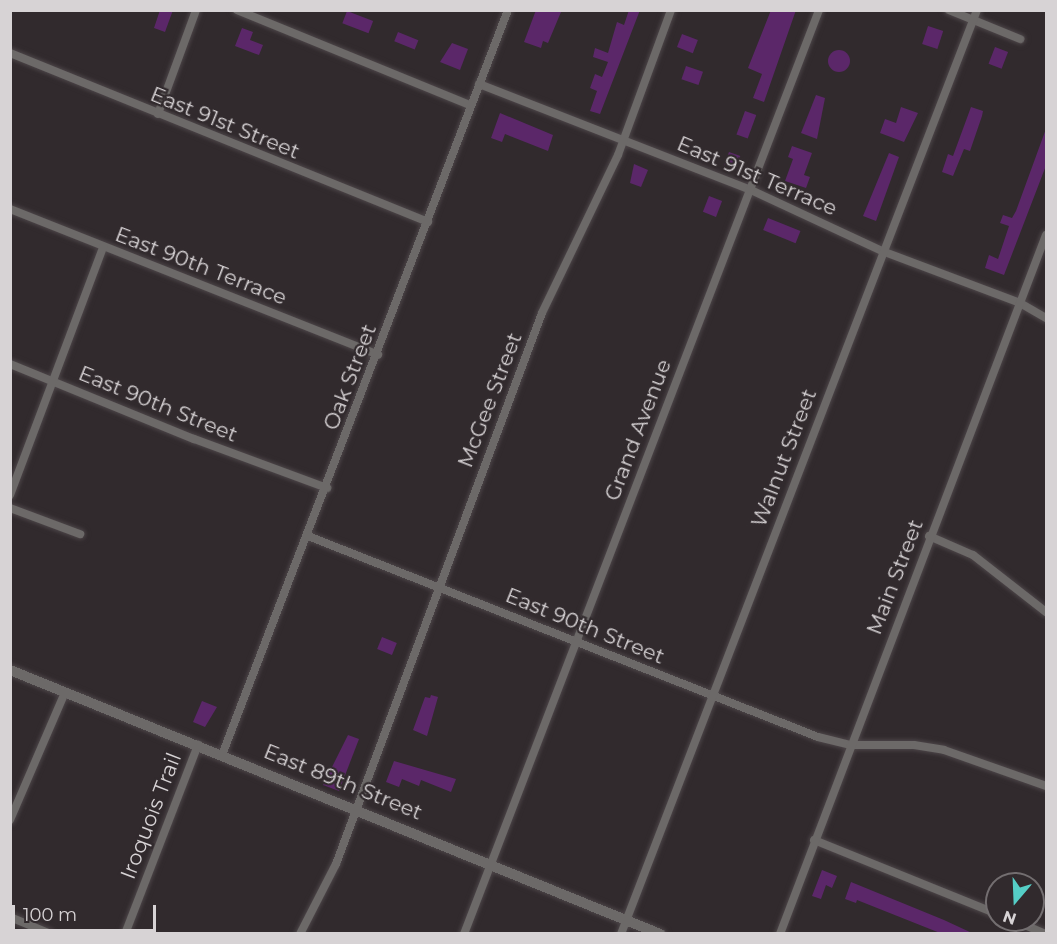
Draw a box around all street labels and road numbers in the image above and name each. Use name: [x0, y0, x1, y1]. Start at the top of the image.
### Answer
street label: East 91st Street: [147, 82, 303, 164]
street label: East 91st Terrace: [673, 131, 841, 221]
street label: East 90th Terrace: [112, 222, 290, 310]
street label: Oak Street: [318, 320, 382, 434]
street label: McGee Street: [453, 329, 527, 471]
street label: Grand Avenue: [599, 356, 677, 504]
street label: East 90th Street: [75, 361, 241, 447]
street label: Walnut Street: [746, 385, 822, 531]
street label: Main Street: [862, 516, 928, 638]
street label: East 90th Street: [502, 583, 668, 669]
street label: East 89th Street: [260, 739, 426, 825]
street label: Iroquois Trail: [115, 749, 187, 883]

